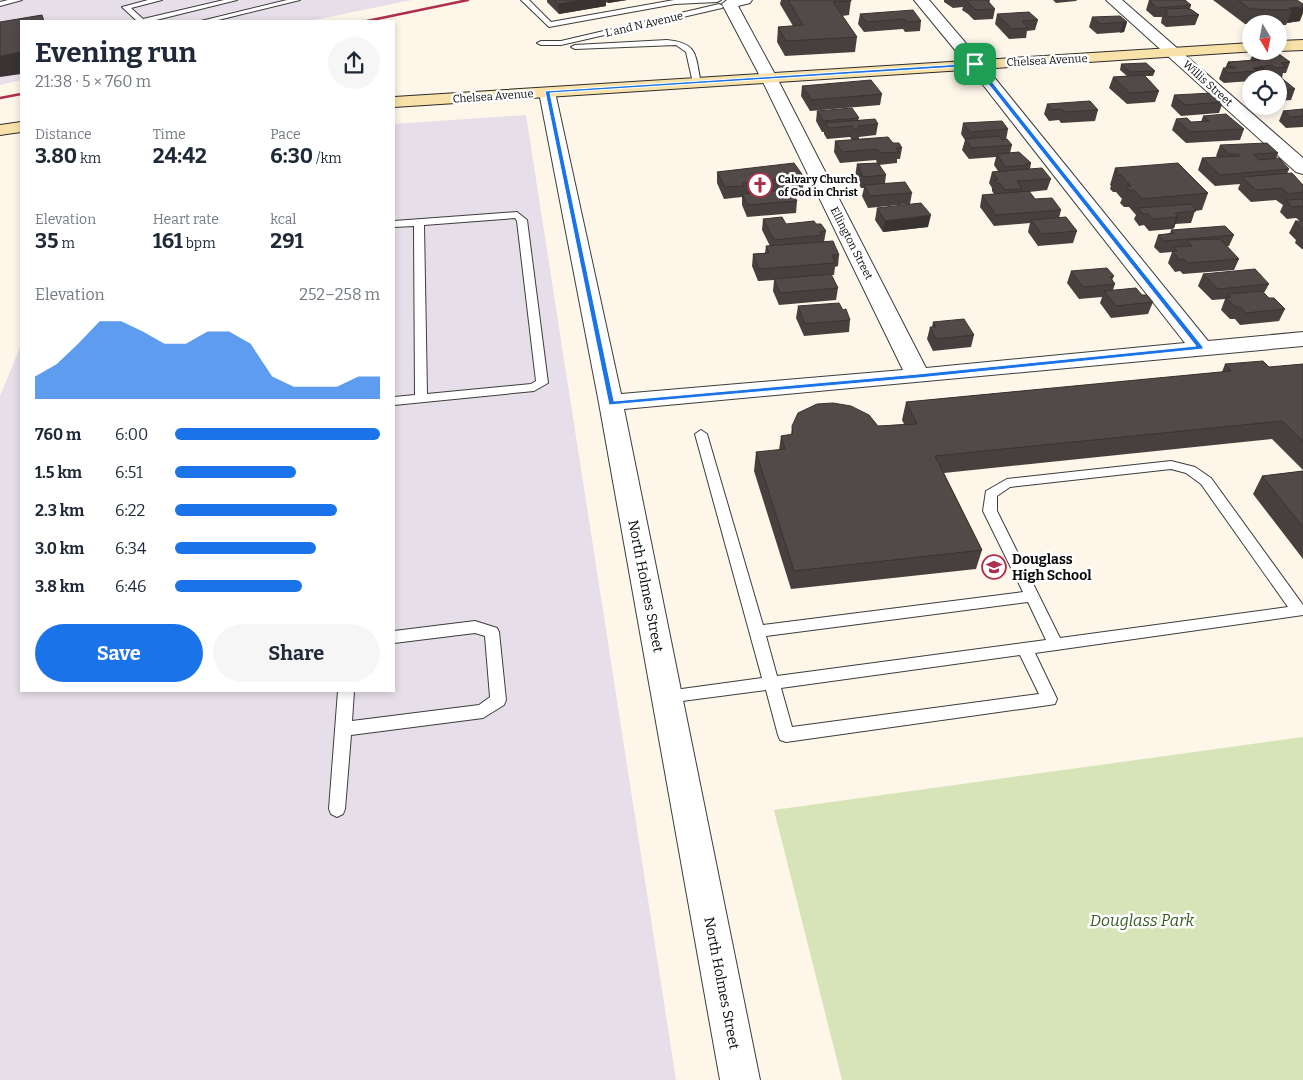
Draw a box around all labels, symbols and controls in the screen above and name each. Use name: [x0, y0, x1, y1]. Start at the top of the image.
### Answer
street label: L and N Avenue: [604, 9, 684, 40]
north arrow: [1242, 15, 1288, 60]
map controls: [1242, 15, 1287, 115]
text: Evening run: [35, 36, 196, 69]
button: share: [328, 37, 380, 89]
pin: [954, 43, 996, 85]
icon: arrive: [961, 50, 989, 78]
street label: Chelsea Avenue: [1006, 52, 1088, 69]
street label: Willis Street: [1180, 58, 1235, 109]
button: locate: [1242, 70, 1287, 115]
text: 21:38 · 5 × 760 m: [35, 72, 151, 91]
street label: Chelsea Avenue: [452, 87, 534, 106]
text: Distance: [35, 126, 92, 143]
text: Time: [153, 126, 186, 143]
text: Pace: [270, 126, 301, 143]
text: 3.80: [35, 143, 77, 169]
text: 24:42: [153, 143, 207, 169]
text: 6:30: [270, 143, 313, 169]
text: km: [77, 150, 101, 167]
text: /km: [313, 150, 342, 167]
church icon: Calvary Church of God in Christ: [747, 172, 773, 198]
place label: Calvary Church of God in Christ: [778, 173, 859, 199]
street label: Ellington Street: [828, 205, 875, 282]
text: Elevation: [35, 211, 96, 228]
text: Heart rate: [153, 211, 219, 228]
text: kcal: [270, 211, 296, 228]
text: 35: [35, 228, 59, 254]
text: 161: [153, 228, 183, 254]
text: 291: [270, 228, 304, 254]
text: m: [59, 235, 75, 252]
text: bpm: [183, 235, 216, 252]
text: Elevation: [35, 285, 105, 304]
text: 252–258 m: [299, 285, 380, 304]
text: 760 m: [35, 425, 81, 444]
text: 6:00: [115, 425, 148, 444]
text: 1.5 km: [35, 463, 82, 482]
text: 6:51: [115, 463, 143, 482]
text: 2.3 km: [35, 501, 84, 520]
text: 6:22: [115, 501, 145, 520]
street label: North Holmes Street: [624, 518, 667, 654]
text: 3.0 km: [35, 539, 84, 558]
text: 6:34: [115, 539, 146, 558]
place label: Douglass High School: [1012, 551, 1092, 584]
school or university icon: Douglass High School: [981, 554, 1007, 580]
text: 3.8 km: [35, 577, 84, 596]
text: 6:46: [115, 577, 147, 596]
button: Save: [35, 624, 203, 682]
button: Share: [213, 624, 380, 682]
park label: Douglass Park: [1090, 911, 1194, 930]
street label: North Holmes Street: [700, 915, 743, 1051]

